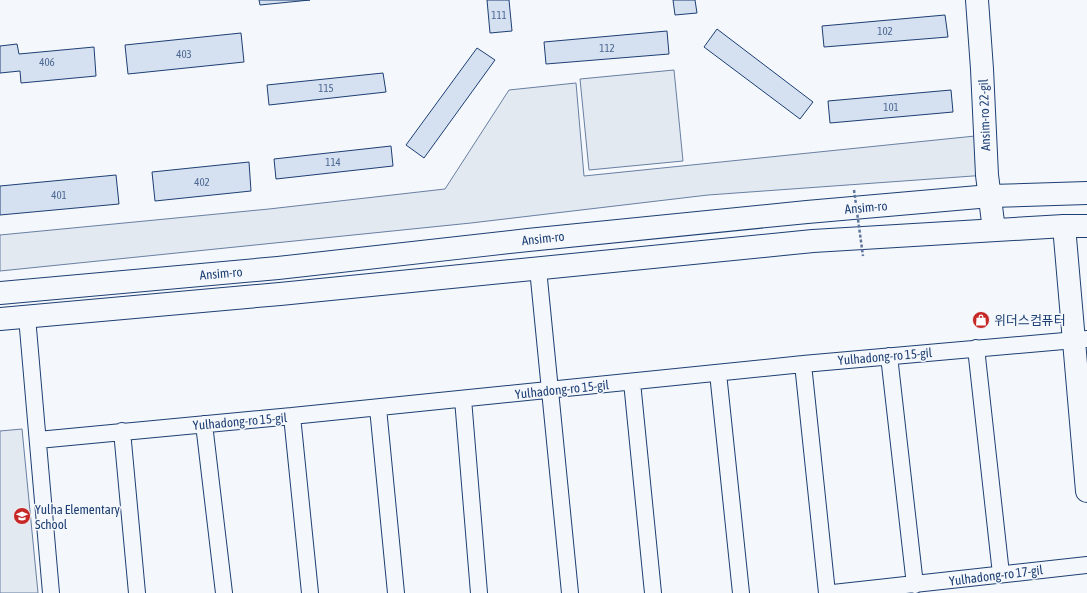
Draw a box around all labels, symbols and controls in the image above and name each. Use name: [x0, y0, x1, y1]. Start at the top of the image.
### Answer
house number: 111: [491, 9, 507, 21]
house number: 102: [877, 25, 893, 37]
house number: 112: [599, 42, 615, 54]
house number: 403: [176, 48, 192, 60]
house number: 406: [39, 56, 55, 68]
street label: Ansim-ro 22-gil: [976, 78, 993, 151]
house number: 115: [318, 82, 334, 94]
house number: 101: [883, 101, 899, 113]
house number: 114: [325, 156, 341, 168]
house number: 402: [194, 176, 210, 188]
house number: 401: [51, 189, 67, 201]
street label: Ansim-ro: [844, 198, 888, 217]
street label: Ansim-ro: [521, 229, 565, 248]
street label: Ansim-ro: [199, 264, 243, 283]
shop icon: 위더스컴퓨터: [971, 310, 991, 330]
place label: 위더스컴퓨터: [994, 313, 1066, 328]
street label: Yulhadong-ro 15-gil: [837, 345, 933, 368]
street label: Yulhadong-ro 15-gil: [514, 377, 610, 402]
street label: Yulhadong-ro 15-gil: [192, 410, 288, 433]
place label: Yulha Elementary School: [35, 502, 121, 532]
school or university icon: Yulha Elementary School: [12, 506, 32, 526]
street label: Yulhadong-ro 17-gil: [948, 562, 1044, 589]

